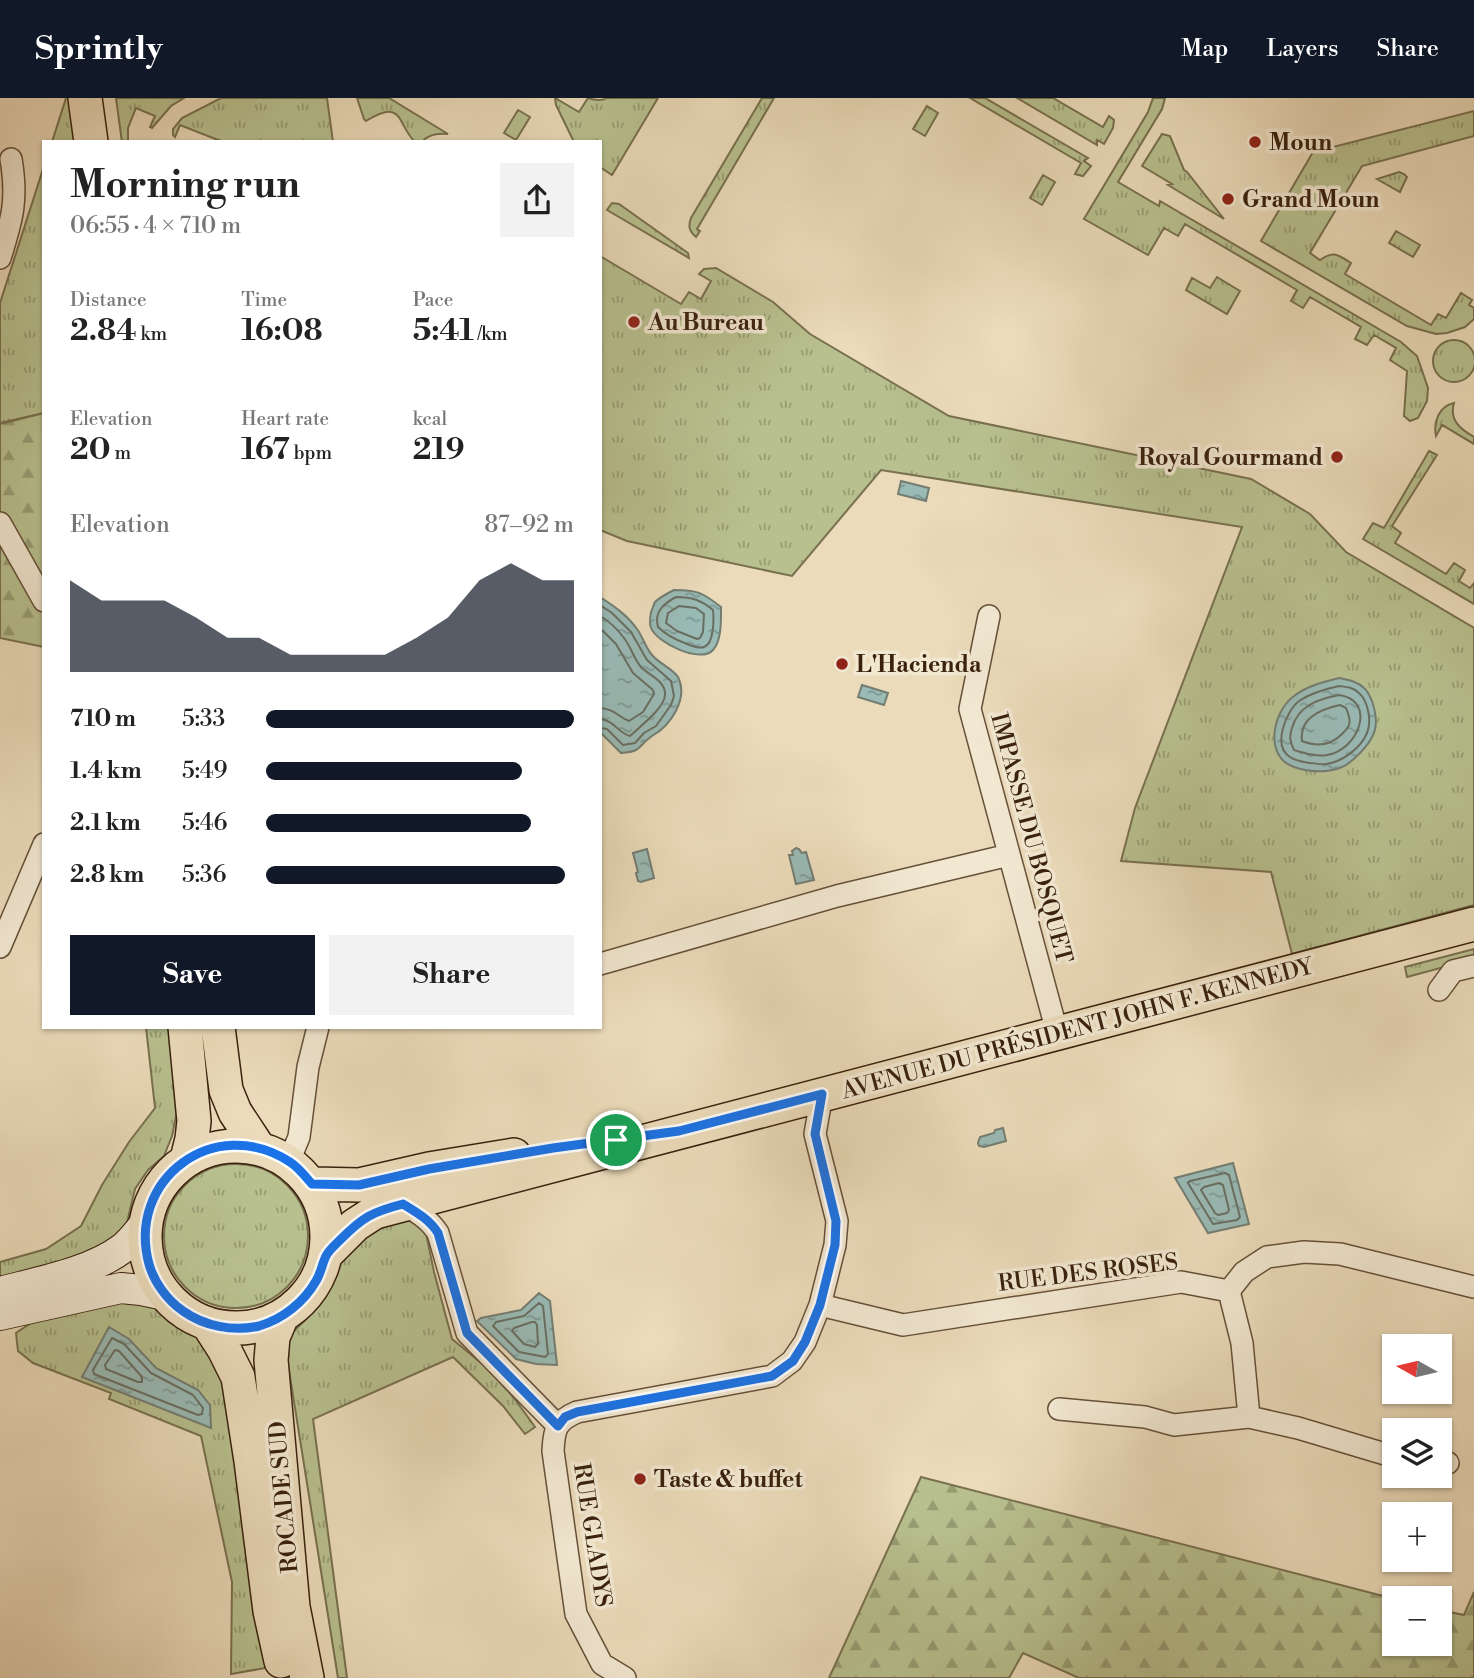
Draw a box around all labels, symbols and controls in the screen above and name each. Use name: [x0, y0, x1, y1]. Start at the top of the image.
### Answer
text: Sprintly: [35, 29, 163, 70]
text: Map: [1181, 34, 1228, 64]
text: Layers: [1266, 34, 1338, 64]
text: Share: [1376, 34, 1439, 64]
place label: Moun: [1269, 129, 1332, 157]
marker: Moun: [1247, 134, 1263, 150]
text: Morning run: [70, 162, 300, 209]
button: share: [500, 163, 574, 237]
place label: Grand Moun: [1242, 186, 1379, 214]
marker: Grand Moun: [1220, 191, 1236, 207]
text: 06:55 · 4 × 710 m: [70, 212, 241, 240]
text: Distance: [70, 288, 147, 312]
text: Time: [241, 288, 287, 312]
text: Pace: [413, 288, 453, 312]
place label: Au Bureau: [647, 309, 764, 337]
text: 2.84: [70, 312, 137, 350]
text: 16:08: [241, 312, 323, 350]
text: 5:41: [413, 312, 474, 350]
marker: Au Bureau: [626, 314, 642, 330]
text: km: [137, 322, 167, 346]
text: /km: [474, 322, 508, 346]
text: Elevation: [70, 407, 152, 431]
text: Heart rate: [241, 407, 329, 431]
text: kcal: [413, 407, 447, 431]
text: 20: [70, 431, 111, 469]
text: 167: [241, 431, 290, 469]
text: 219: [413, 431, 465, 469]
text: m: [111, 441, 131, 465]
text: bpm: [290, 441, 332, 465]
place label: Royal Gourmand: [1138, 444, 1323, 472]
marker: Royal Gourmand: [1329, 449, 1345, 465]
text: Elevation: [70, 511, 170, 539]
text: 87–92 m: [484, 511, 574, 539]
place label: L'Hacienda: [856, 651, 982, 679]
marker: L'Hacienda: [834, 656, 850, 672]
text: 710 m: [70, 705, 136, 733]
text: 5:33: [182, 705, 225, 733]
street label: IMPASSE DU BOSQUET: [984, 710, 1078, 966]
text: 1.4 km: [70, 757, 142, 785]
text: 5:49: [182, 757, 228, 785]
text: 2.1 km: [70, 809, 141, 837]
text: 5:46: [182, 809, 228, 837]
text: 2.8 km: [70, 861, 144, 889]
text: 5:36: [182, 861, 227, 889]
button: Save: [70, 935, 315, 1015]
button: Share: [329, 935, 574, 1015]
street label: AVENUE DU PRÉSIDENT JOHN F. KENNEDY: [837, 950, 1318, 1106]
pin: [586, 1110, 646, 1170]
icon: arrive: [597, 1121, 635, 1159]
street label: RUE DES ROSES: [997, 1248, 1180, 1298]
north arrow: [1382, 1334, 1452, 1404]
map controls: [1382, 1334, 1452, 1656]
button: layers: [1382, 1418, 1452, 1488]
street label: ROCADE SUD: [263, 1420, 305, 1574]
street label: RUE GLADYS: [567, 1461, 617, 1609]
place label: Taste & buffet: [654, 1466, 803, 1494]
marker: Taste & buffet: [632, 1471, 648, 1487]
button: +: [1382, 1502, 1452, 1572]
button: −: [1382, 1586, 1452, 1656]

